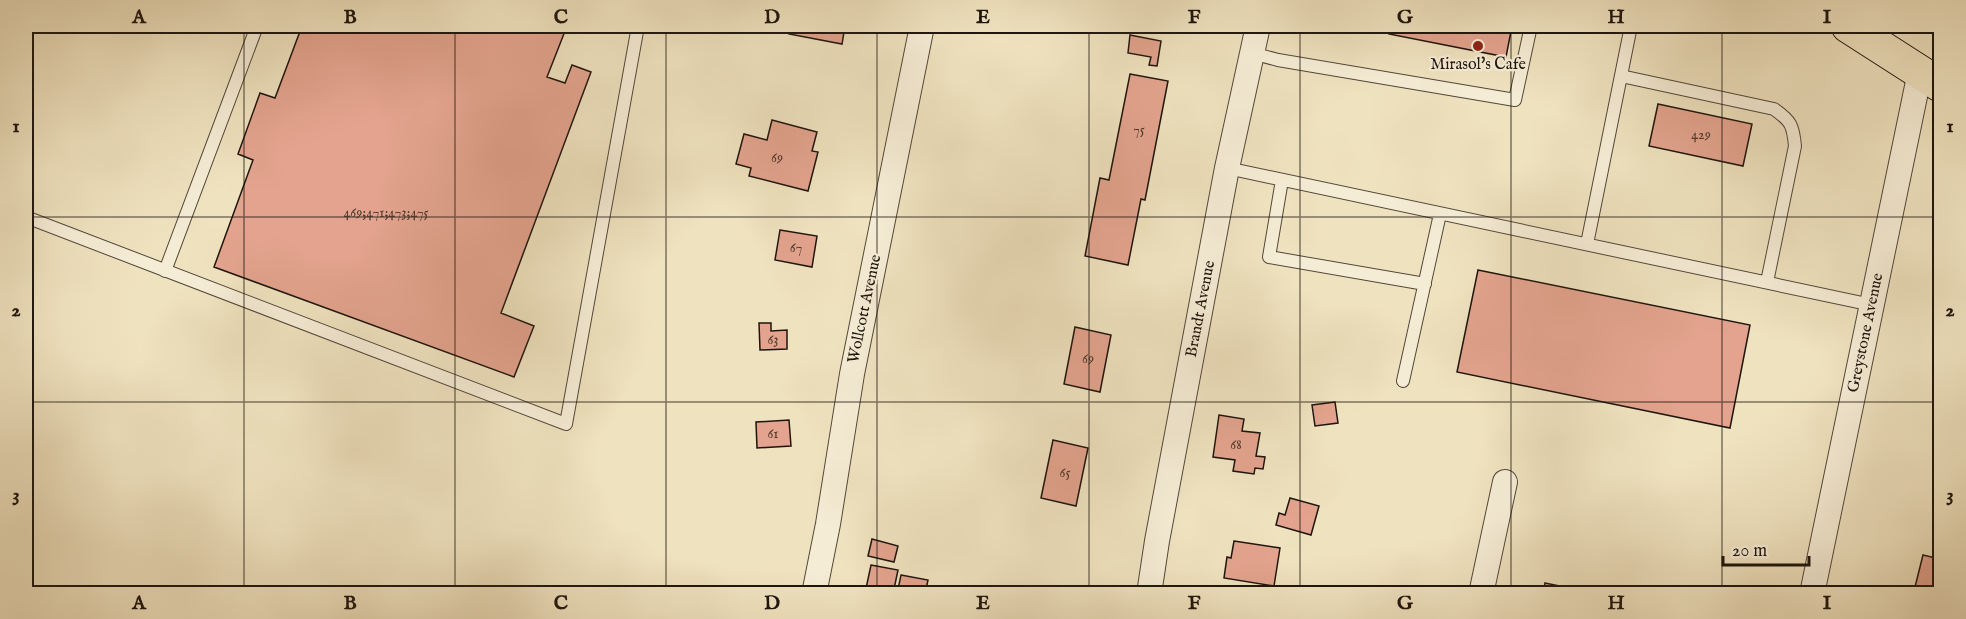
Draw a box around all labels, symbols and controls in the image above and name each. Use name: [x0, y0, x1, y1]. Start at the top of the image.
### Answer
text: A: [131, 5, 147, 30]
text: B: [343, 5, 357, 30]
text: C: [554, 5, 568, 30]
text: D: [764, 5, 780, 30]
text: E: [976, 5, 990, 30]
text: F: [1188, 5, 1201, 30]
text: G: [1397, 5, 1414, 30]
text: H: [1607, 5, 1625, 30]
text: I: [1823, 5, 1832, 30]
marker: Mirasol's Cafe: [1471, 39, 1485, 53]
place label: Mirasol's Cafe: [1430, 55, 1526, 75]
text: 1: [12, 114, 20, 139]
text: 1: [1946, 114, 1954, 139]
house number: 75: [1133, 121, 1145, 139]
house number: 429: [1691, 126, 1711, 144]
house number: 69: [771, 149, 783, 167]
house number: 469;471;473;475: [343, 204, 429, 222]
house number: 67: [790, 239, 802, 257]
street label: Wollcott Avenue: [844, 253, 886, 365]
street label: Brandt Avenue: [1182, 259, 1220, 359]
street label: Greystone Avenue: [1844, 271, 1888, 395]
text: 2: [11, 298, 21, 323]
text: 2: [1945, 298, 1955, 323]
house number: 63: [767, 331, 779, 349]
house number: 69: [1082, 350, 1094, 368]
house number: 61: [767, 425, 779, 443]
house number: 68: [1230, 436, 1242, 454]
house number: 65: [1060, 464, 1070, 482]
text: 3: [12, 483, 20, 508]
text: 3: [1946, 483, 1954, 508]
scale bar: [1723, 529, 1808, 567]
text: 20 m: [1732, 540, 1767, 563]
text: A: [131, 591, 147, 616]
text: B: [343, 591, 357, 616]
text: C: [554, 591, 568, 616]
text: D: [764, 591, 780, 616]
text: E: [976, 591, 990, 616]
text: F: [1188, 591, 1201, 616]
text: G: [1397, 591, 1414, 616]
text: H: [1607, 591, 1625, 616]
text: I: [1823, 591, 1832, 616]

